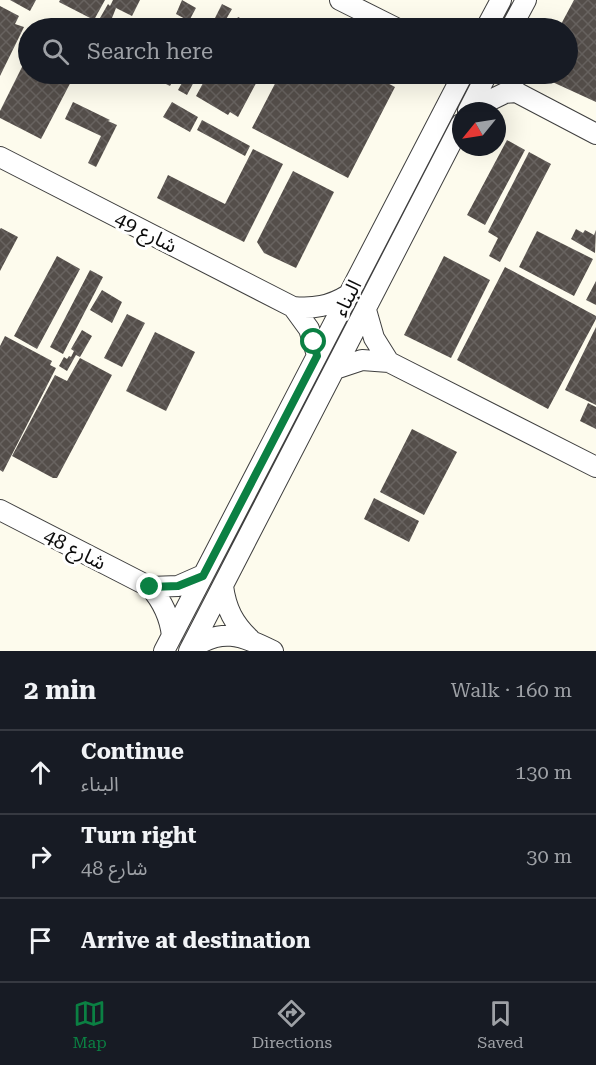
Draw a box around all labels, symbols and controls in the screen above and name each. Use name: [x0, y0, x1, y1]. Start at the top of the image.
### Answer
search box: [18, 18, 578, 84]
icon: search: [39, 35, 72, 68]
text: Search here: [87, 39, 213, 64]
north arrow: [452, 102, 506, 156]
street label: شارع 49: [110, 206, 181, 260]
street label: البناء: [328, 276, 366, 320]
route start: [300, 328, 326, 354]
street label: شارع 48: [39, 523, 110, 577]
route end: [136, 573, 162, 599]
text: 2 min: [24, 675, 96, 705]
text: Walk · 160 m: [451, 678, 572, 702]
text: Continue: [81, 739, 184, 764]
icon: ahead: [24, 756, 57, 789]
text: 130 m: [515, 760, 572, 784]
text: البناء: [81, 772, 119, 796]
text: Turn right: [81, 823, 196, 848]
icon: right: [24, 840, 57, 873]
text: 30 m: [526, 844, 572, 868]
text: شارع 48: [81, 856, 147, 880]
icon: arrive: [24, 924, 57, 957]
text: Arrive at destination: [81, 928, 310, 953]
tab: Map: [72, 997, 107, 1052]
tab: Directions: [252, 997, 332, 1052]
tab: Saved: [477, 997, 524, 1052]

